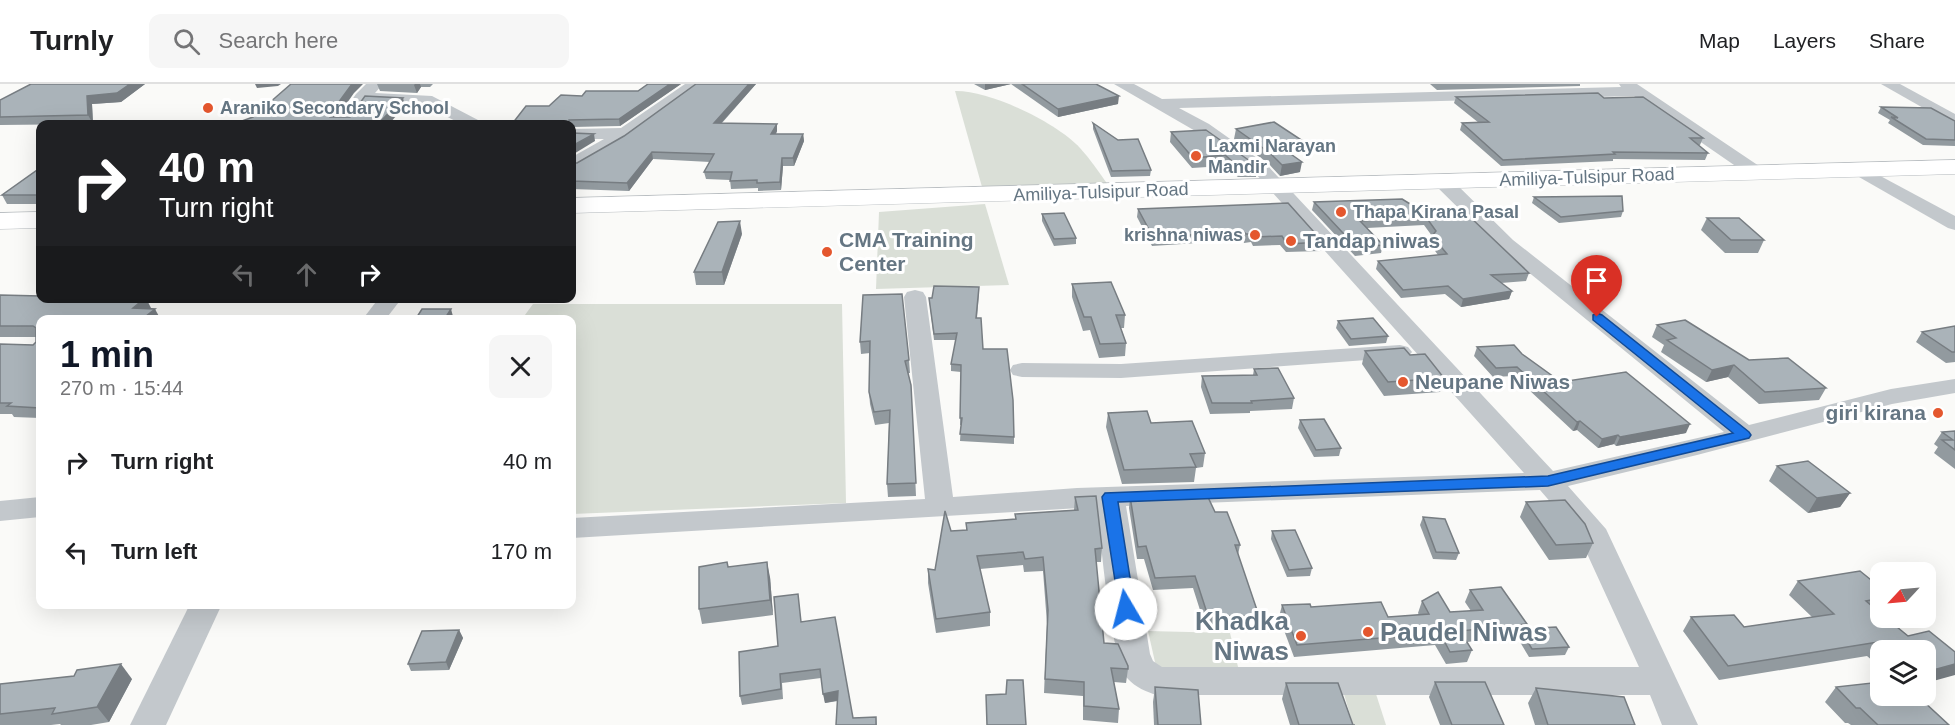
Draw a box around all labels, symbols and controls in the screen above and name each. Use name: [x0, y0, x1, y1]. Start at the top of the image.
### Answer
search box: [149, 14, 569, 68]
text: Turnly: [30, 25, 113, 56]
icon: search: [170, 25, 203, 58]
text: Search here: [218, 28, 338, 53]
text: Map: [1699, 29, 1740, 52]
text: Layers: [1773, 29, 1836, 52]
text: Share: [1869, 29, 1925, 52]
place label: Araniko Secondary School: [220, 98, 449, 118]
marker: Araniko Secondary School: [201, 101, 215, 115]
place label: Laxmi Narayan Mandir: [1208, 136, 1336, 177]
icon: right: [60, 144, 138, 222]
text: 40 m: [159, 144, 255, 191]
marker: Laxmi Narayan Mandir: [1189, 149, 1203, 163]
street label: Amiliya-Tulsipur Road: [1499, 164, 1675, 190]
street label: Amiliya-Tulsipur Road: [1013, 179, 1189, 205]
text: Turn right: [159, 193, 274, 223]
place label: Thapa Kirana Pasal: [1353, 202, 1519, 222]
marker: Thapa Kirana Pasal: [1334, 205, 1348, 219]
place label: krishna niwas: [1124, 225, 1243, 245]
place label: CMA Training Center: [839, 228, 974, 275]
marker: krishna niwas: [1248, 228, 1262, 242]
place label: Tandap niwas: [1303, 229, 1440, 252]
marker: Tandap niwas: [1284, 234, 1298, 248]
marker: CMA Training Center: [820, 245, 834, 259]
pin: [1571, 255, 1622, 317]
icon: left: [227, 258, 260, 291]
icon: ahead: [290, 258, 323, 291]
icon: right: [353, 258, 386, 291]
icon: arrive: [1580, 264, 1613, 297]
text: 1 min: [60, 334, 154, 375]
button: close: [489, 335, 552, 398]
place label: Neupane Niwas: [1415, 370, 1570, 393]
marker: Neupane Niwas: [1396, 375, 1410, 389]
text: 270 m · 15:44: [60, 377, 183, 399]
place label: giri kirana: [1826, 401, 1926, 424]
marker: giri kirana: [1931, 406, 1945, 420]
icon: right: [60, 446, 93, 479]
text: Turn right: [111, 449, 213, 474]
text: 40 m: [503, 449, 552, 474]
icon: left: [60, 536, 93, 569]
text: Turn left: [111, 539, 197, 564]
text: 170 m: [491, 539, 552, 564]
north arrow: [1870, 562, 1936, 628]
map controls: [1870, 562, 1936, 706]
position arrow: [1094, 577, 1158, 641]
place label: Khadka Niwas: [1195, 606, 1290, 666]
place label: Paudel Niwas: [1380, 617, 1548, 647]
marker: Paudel Niwas: [1361, 625, 1375, 639]
marker: Khadka Niwas: [1294, 629, 1308, 643]
button: layers: [1870, 640, 1936, 706]

